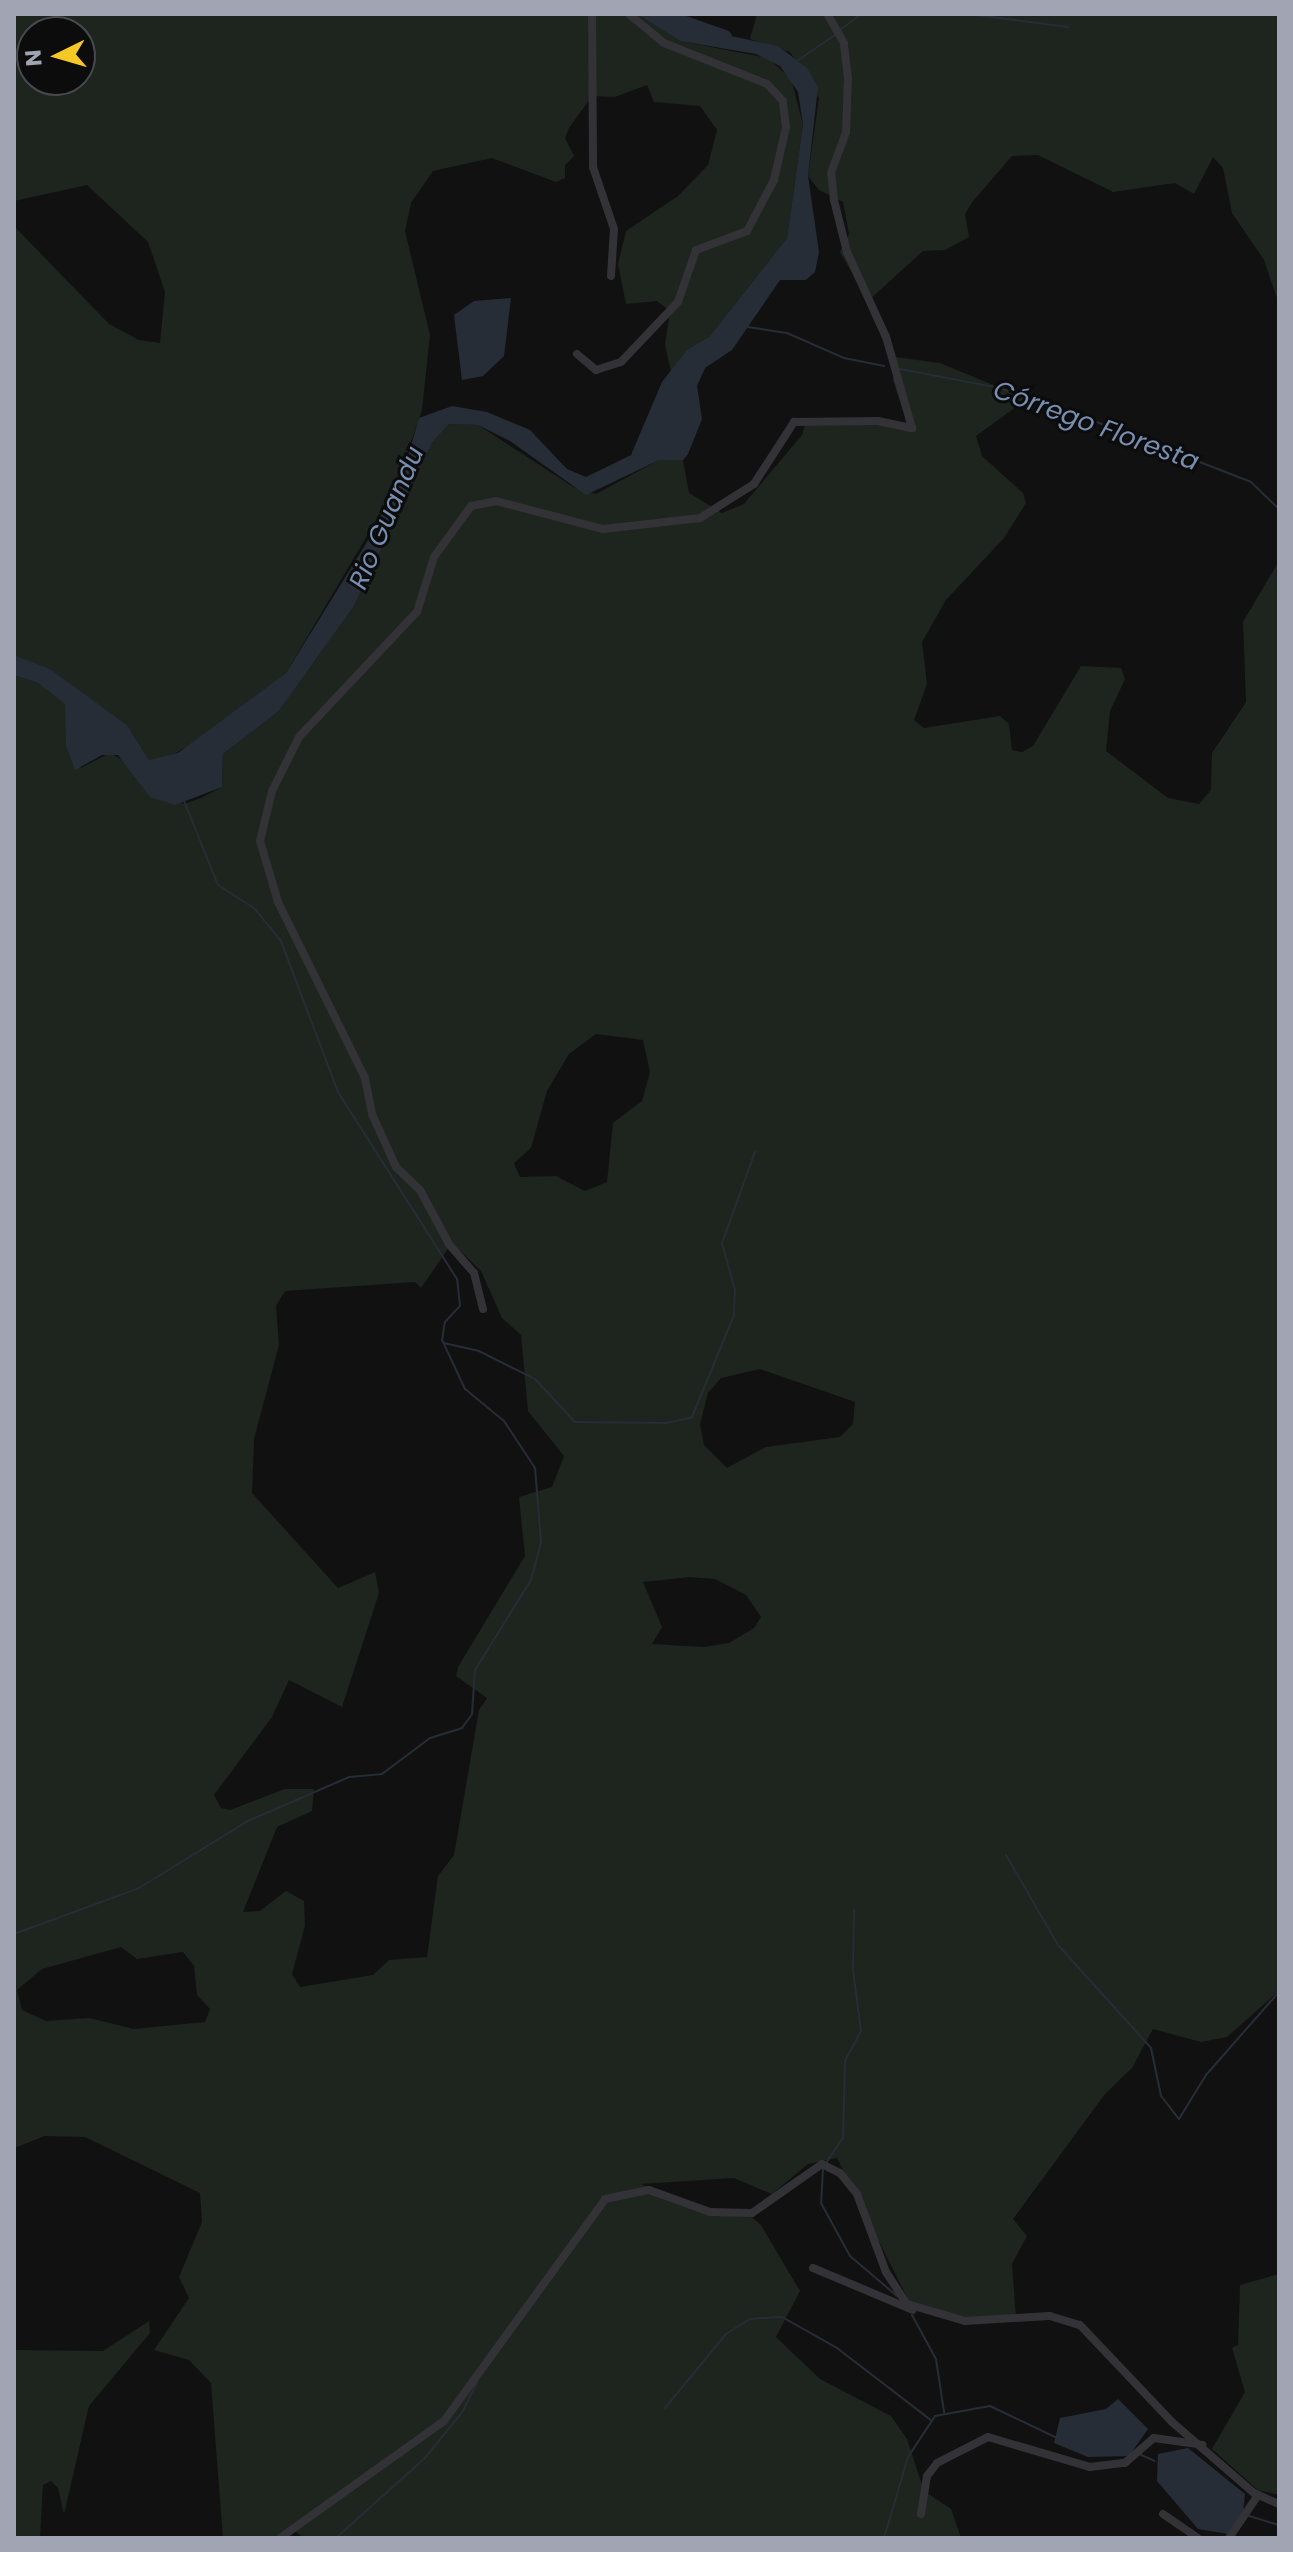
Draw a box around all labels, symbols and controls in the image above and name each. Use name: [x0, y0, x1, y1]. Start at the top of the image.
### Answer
north arrow: [16, 16, 96, 96]
text: N: [17, 48, 50, 68]
water label: Córrego Floresta: [989, 374, 1203, 478]
water label: Rio Guandu: [343, 442, 431, 594]

